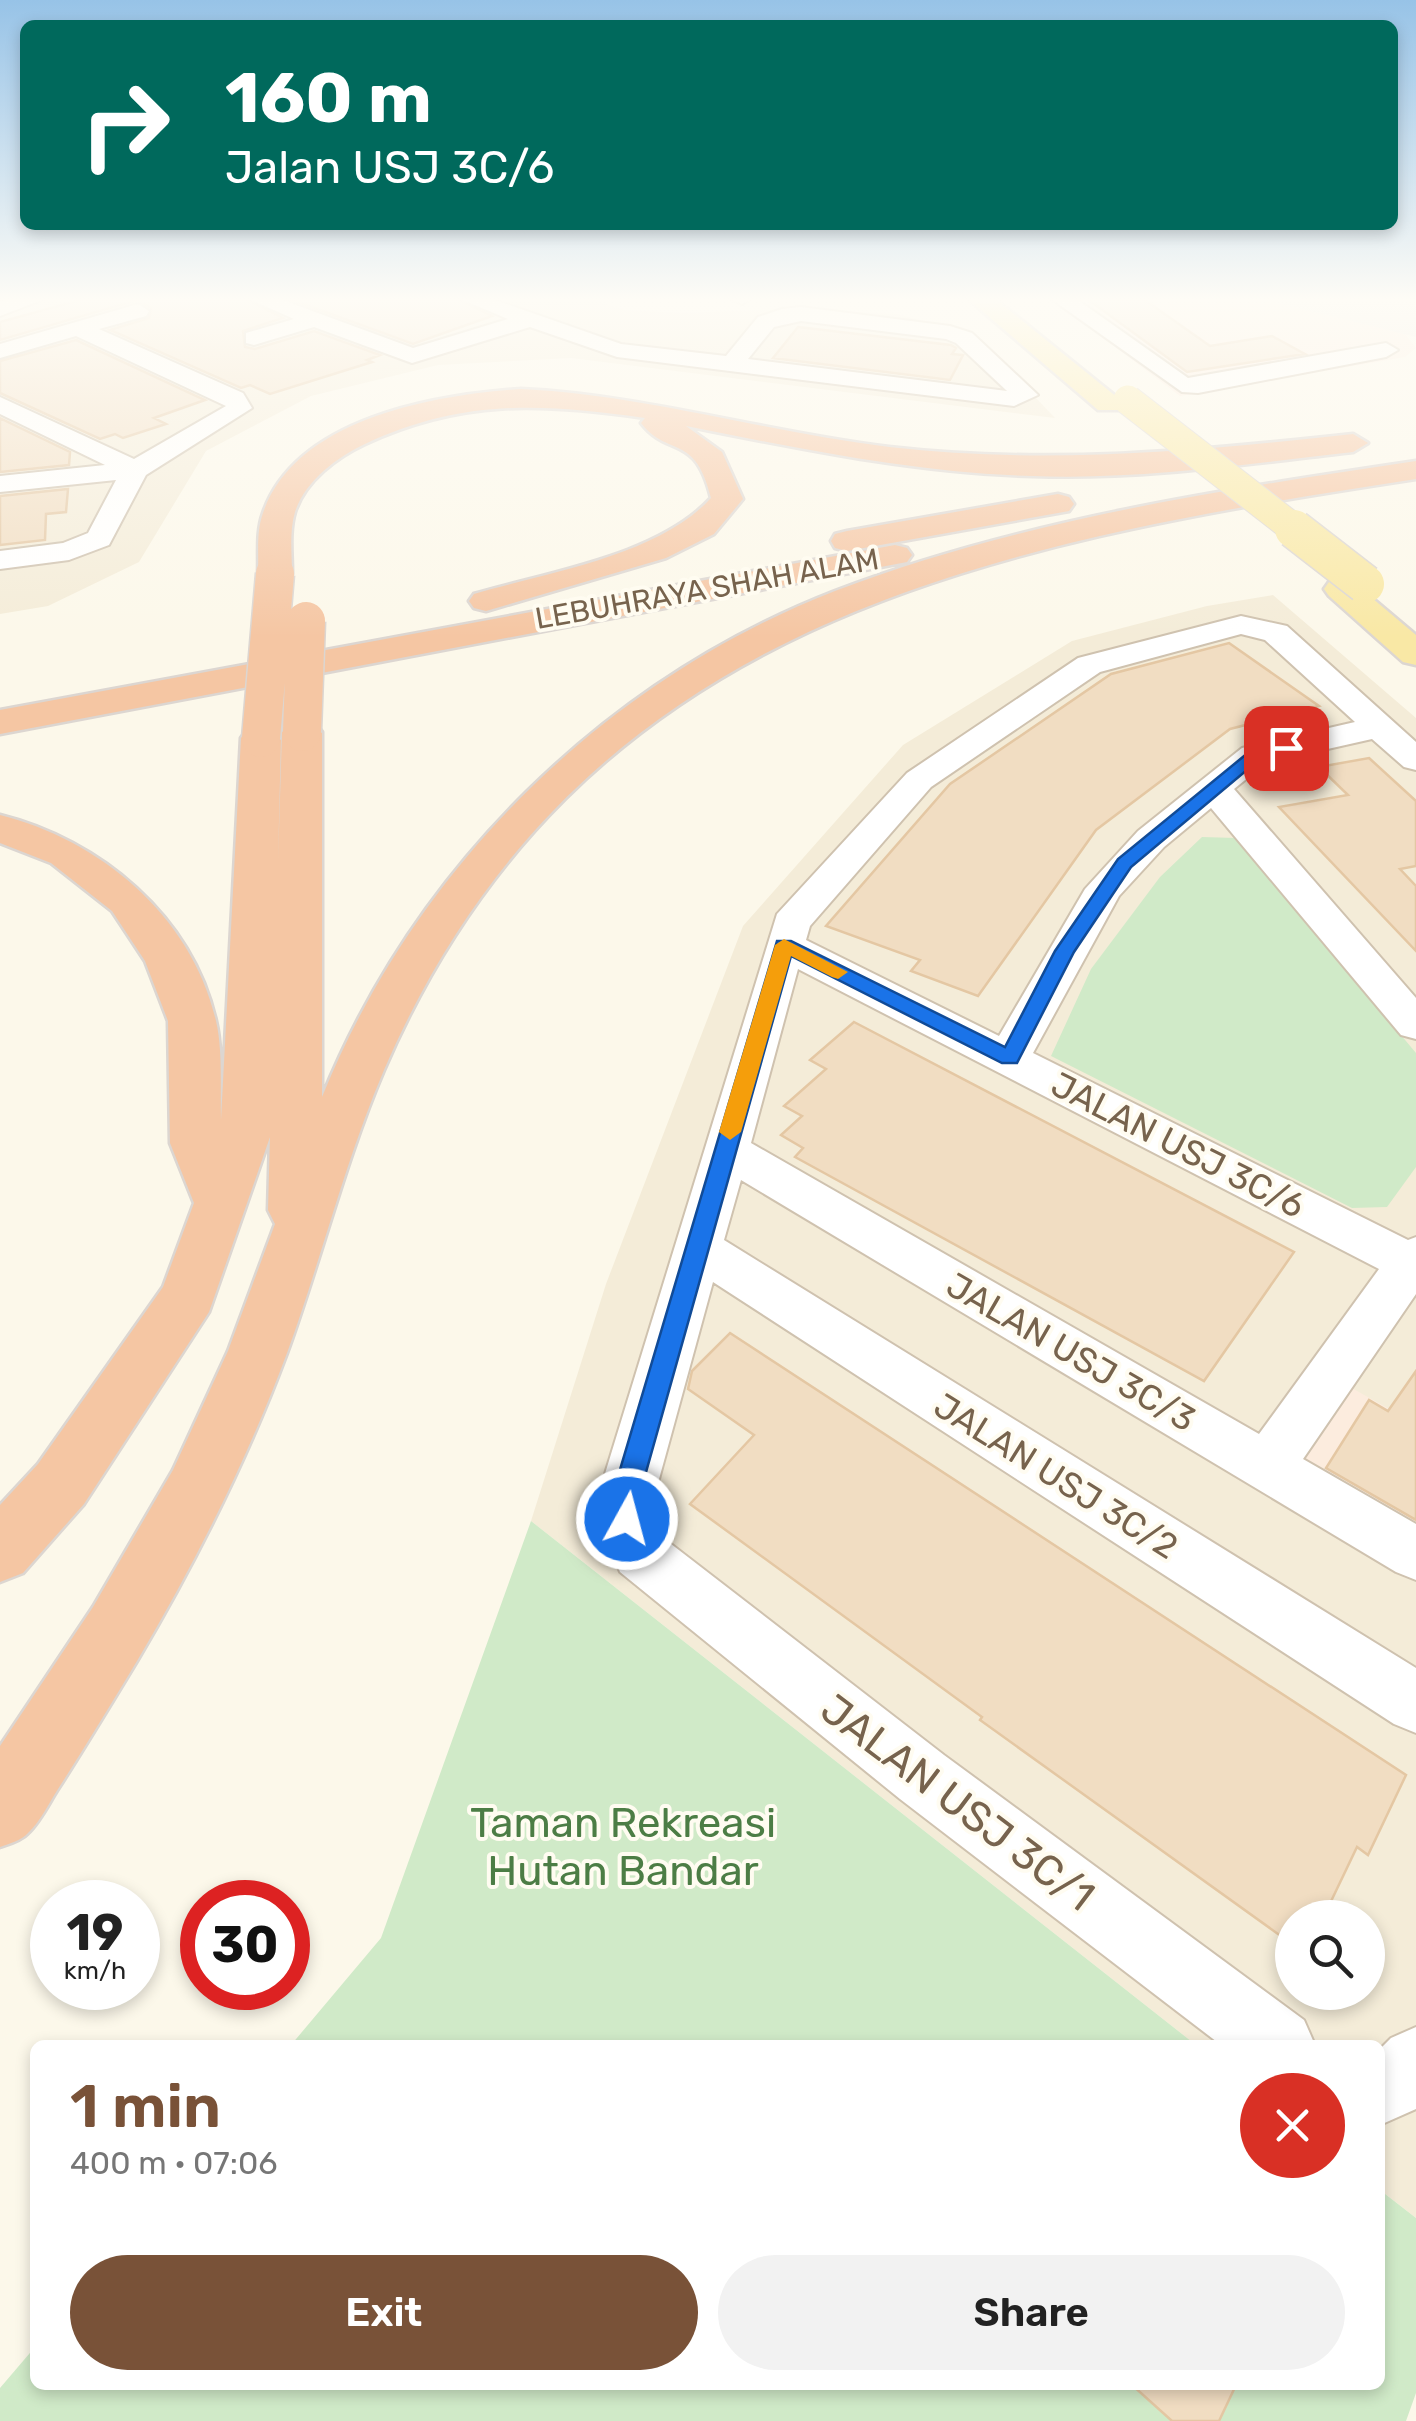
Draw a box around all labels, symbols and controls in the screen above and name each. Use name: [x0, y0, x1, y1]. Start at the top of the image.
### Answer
text: 160 m: [225, 57, 432, 140]
icon: right: [60, 60, 190, 190]
text: Jalan USJ 3C/6: [225, 141, 554, 194]
street label: LEBUHRAYA SHAH ALAM: [532, 541, 882, 637]
pin: [1244, 706, 1329, 791]
icon: arrive: [1259, 721, 1314, 776]
street label: JALAN USJ 3C/6: [1044, 1063, 1312, 1227]
street label: JALAN USJ 3C/3: [939, 1264, 1203, 1440]
street label: JALAN USJ 3C/2: [927, 1384, 1185, 1568]
position arrow: [575, 1467, 679, 1571]
street label: JALAN USJ 3C/1: [811, 1684, 1104, 1922]
park label: Taman Rekreasi Hutan Bandar: [470, 1798, 776, 1896]
speed limit sign: 30: [180, 1880, 310, 2010]
map controls: [1275, 1900, 1385, 2010]
button: search: [1275, 1900, 1385, 2010]
text: 19: [67, 1903, 123, 1963]
text: km/h: [64, 1956, 126, 1985]
text: 1 min: [70, 2071, 221, 2142]
button: close: [1240, 2073, 1345, 2178]
text: 400 m · 07:06: [70, 2144, 278, 2182]
button: Exit: [70, 2255, 698, 2370]
button: Share: [718, 2255, 1345, 2370]

